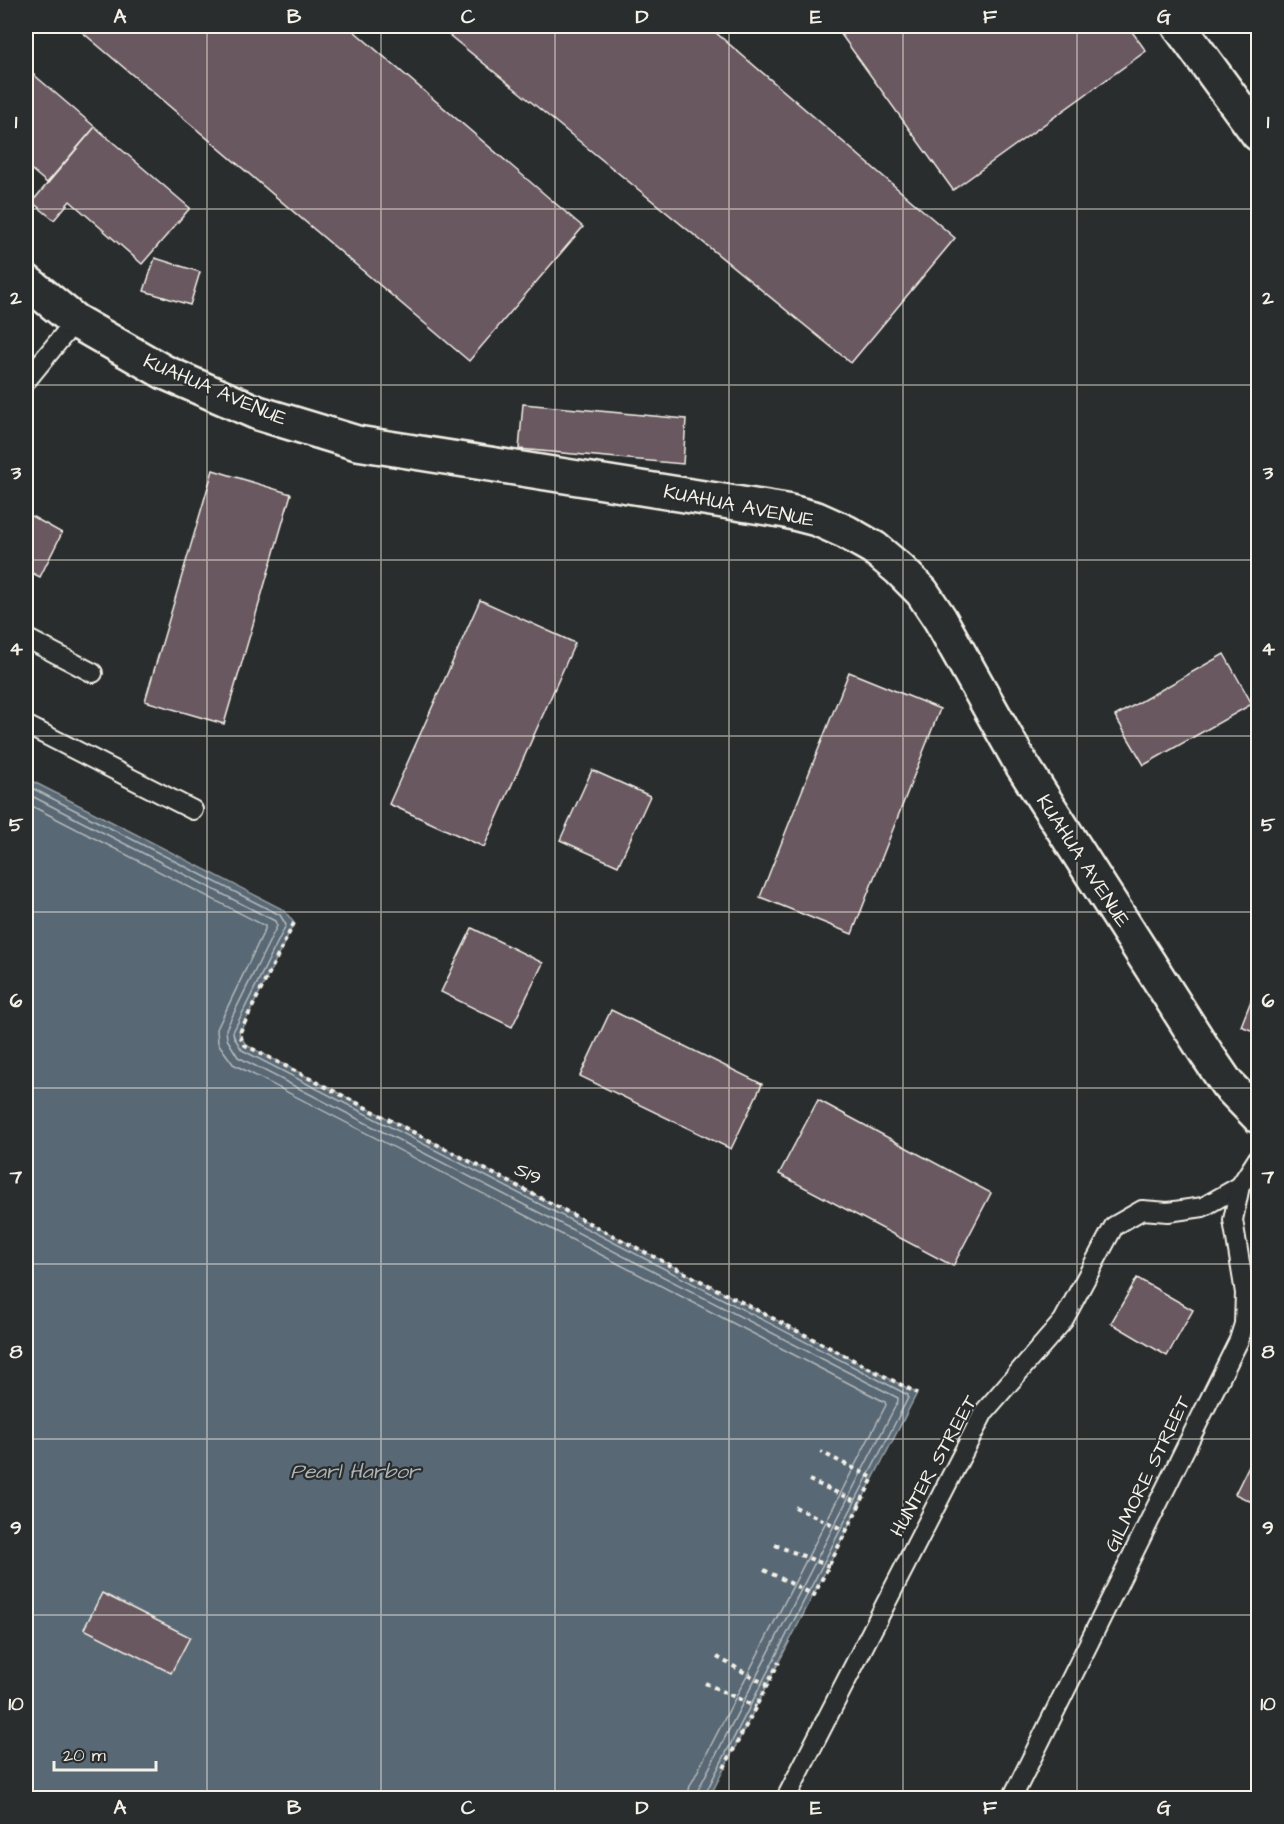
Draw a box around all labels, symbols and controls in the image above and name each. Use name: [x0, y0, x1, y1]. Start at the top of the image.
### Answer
text: A: [114, 3, 127, 31]
text: B: [287, 3, 302, 31]
text: C: [461, 3, 476, 31]
text: D: [636, 3, 649, 31]
text: E: [810, 3, 822, 31]
text: F: [983, 3, 998, 31]
text: G: [1157, 3, 1171, 31]
text: 1: [15, 108, 18, 136]
text: 1: [1267, 108, 1270, 136]
text: 2: [9, 284, 22, 312]
text: 2: [1261, 284, 1274, 312]
street label: KUAHUA AVENUE: [139, 347, 291, 433]
text: 3: [10, 459, 22, 487]
text: 3: [1262, 459, 1274, 487]
street label: KUAHUA AVENUE: [661, 478, 817, 534]
text: 4: [9, 635, 23, 663]
text: 4: [1261, 635, 1275, 663]
street label: KUAHUA AVENUE: [1030, 789, 1137, 933]
text: 5: [9, 811, 24, 839]
text: 5: [1261, 811, 1276, 839]
text: 6: [10, 987, 23, 1015]
text: 6: [1262, 987, 1275, 1015]
street label: S19: [510, 1155, 546, 1193]
text: 7: [9, 1163, 23, 1191]
text: 7: [1261, 1163, 1275, 1191]
text: 8: [10, 1338, 23, 1366]
text: 8: [1262, 1338, 1275, 1366]
street label: HUNTER STREET: [883, 1390, 985, 1542]
street label: GILMORE STREET: [1098, 1391, 1198, 1557]
water label: Pearl Harbor: [291, 1457, 422, 1486]
text: 9: [10, 1514, 22, 1542]
text: 9: [1262, 1514, 1274, 1542]
text: 10: [8, 1690, 24, 1718]
text: 10: [1260, 1690, 1276, 1718]
scale bar: [54, 1734, 156, 1772]
text: 20 m: [63, 1743, 106, 1768]
text: A: [114, 1794, 127, 1822]
text: B: [287, 1794, 302, 1822]
text: C: [461, 1794, 476, 1822]
text: D: [636, 1794, 649, 1822]
text: E: [810, 1794, 822, 1822]
text: F: [983, 1794, 998, 1822]
text: G: [1157, 1794, 1171, 1822]

